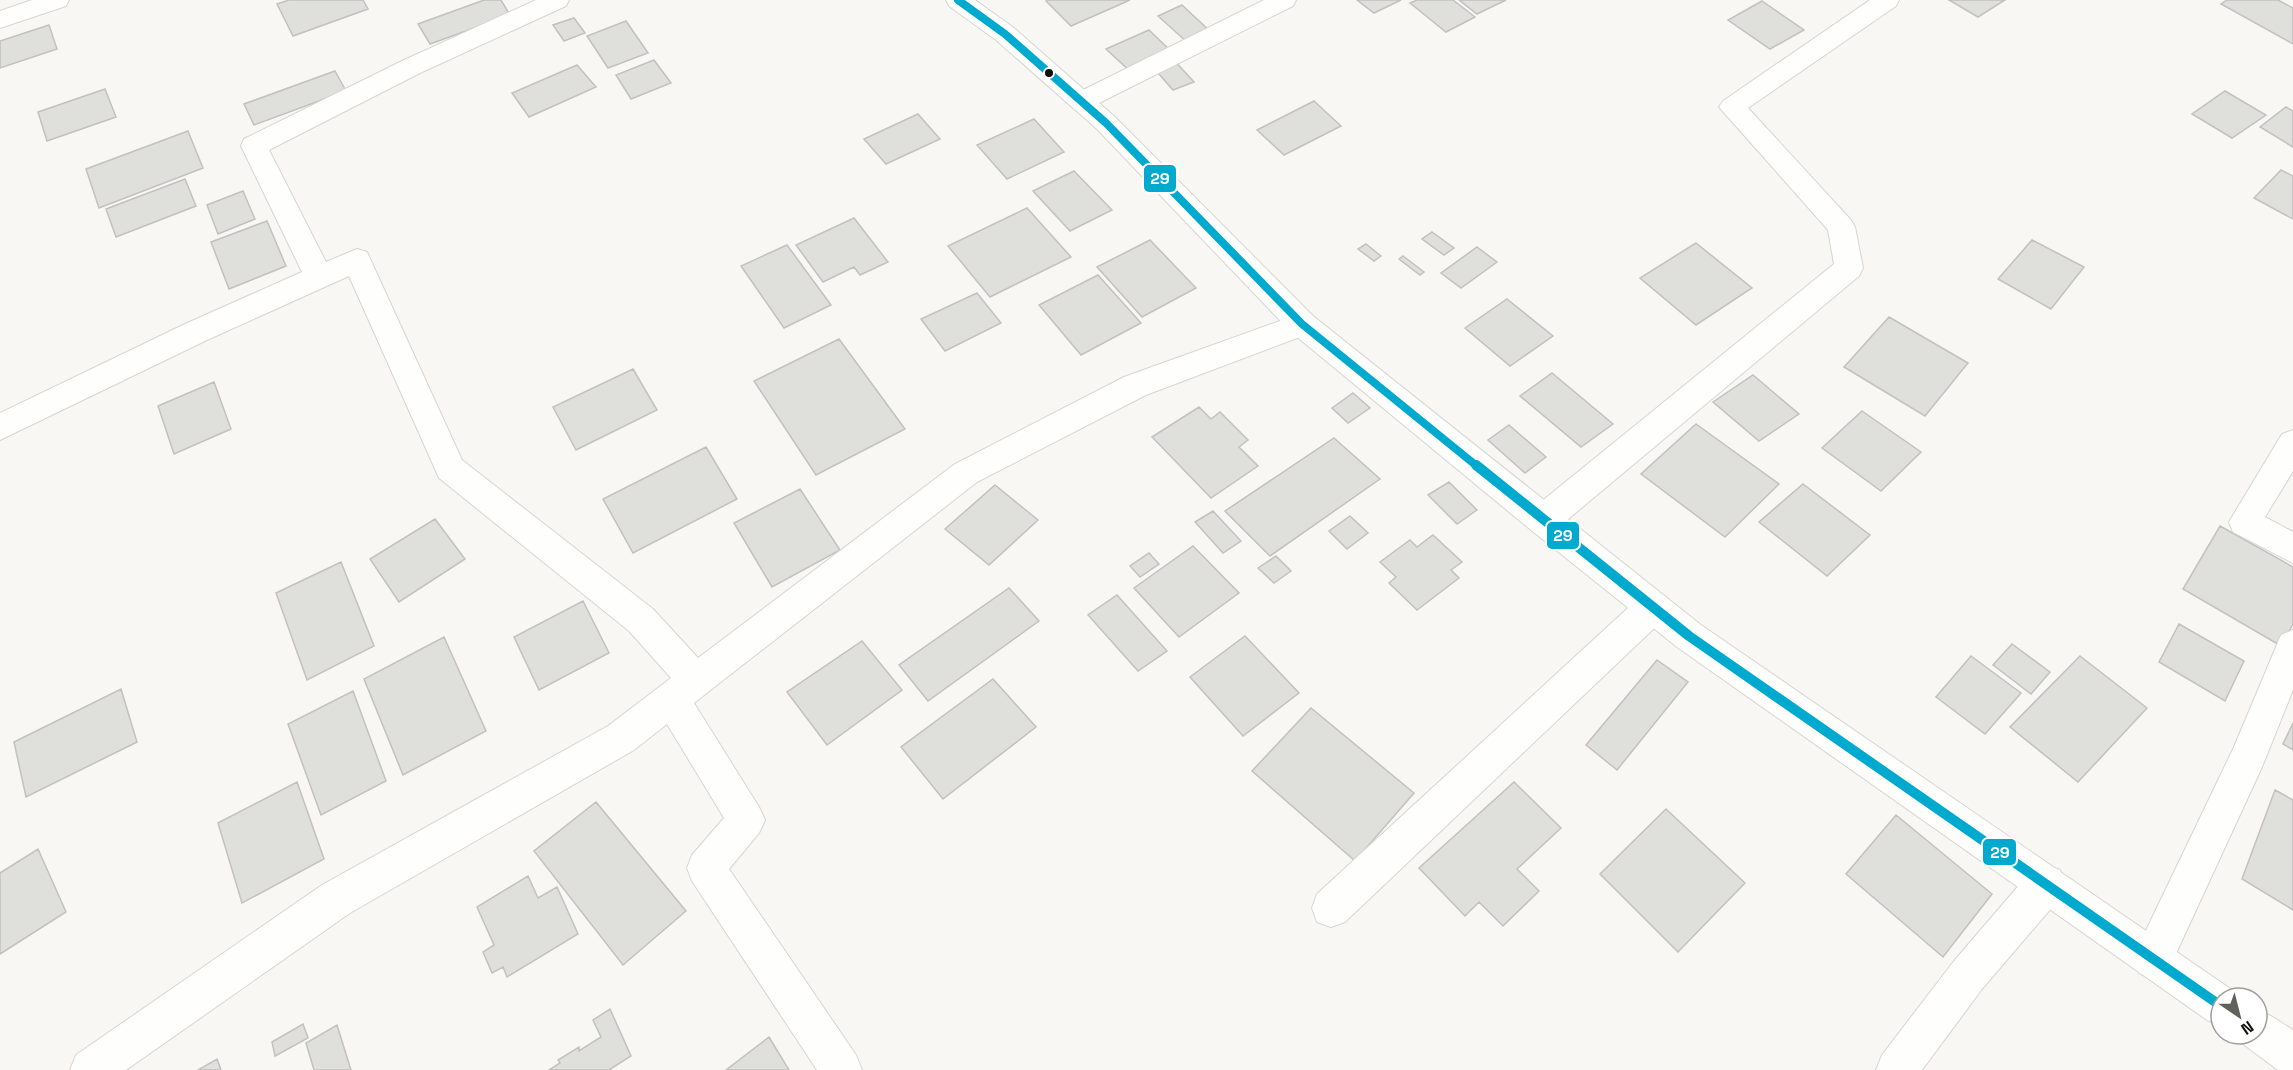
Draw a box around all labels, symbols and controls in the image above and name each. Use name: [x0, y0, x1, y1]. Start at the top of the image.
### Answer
unlabelled marker: [1043, 67, 1055, 79]
line badge: 29: [1143, 164, 1177, 193]
text: 29: [1150, 168, 1170, 189]
line badge: 29: [1546, 521, 1580, 550]
text: 29: [1553, 525, 1573, 546]
line badge: 29: [1982, 838, 2017, 866]
text: 29: [1990, 842, 2010, 863]
north arrow: [2209, 986, 2269, 1046]
text: N: [2237, 1016, 2258, 1040]

